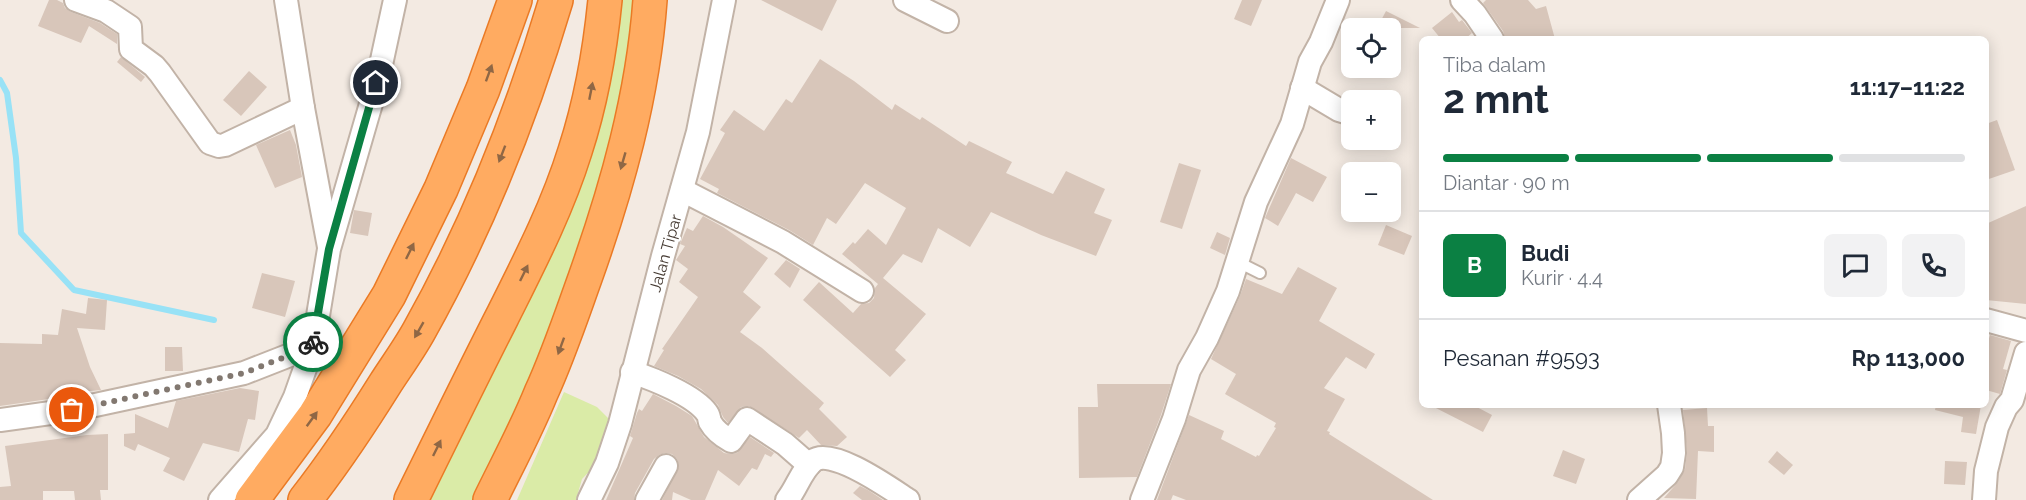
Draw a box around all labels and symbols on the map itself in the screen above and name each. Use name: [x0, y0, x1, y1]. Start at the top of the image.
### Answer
pin: [350, 57, 401, 108]
one-way arrow: [484, 64, 494, 82]
one-way arrow: [587, 81, 596, 100]
one-way arrow: [497, 145, 507, 163]
one-way arrow: [617, 152, 627, 170]
street label: Jalan Tipar: [645, 212, 686, 294]
one-way arrow: [406, 243, 415, 260]
one-way arrow: [519, 265, 528, 282]
courier: [283, 312, 343, 372]
one-way arrow: [414, 322, 424, 339]
one-way arrow: [555, 337, 565, 355]
pin: [46, 384, 97, 435]
one-way arrow: [306, 412, 318, 428]
one-way arrow: [432, 439, 441, 456]

